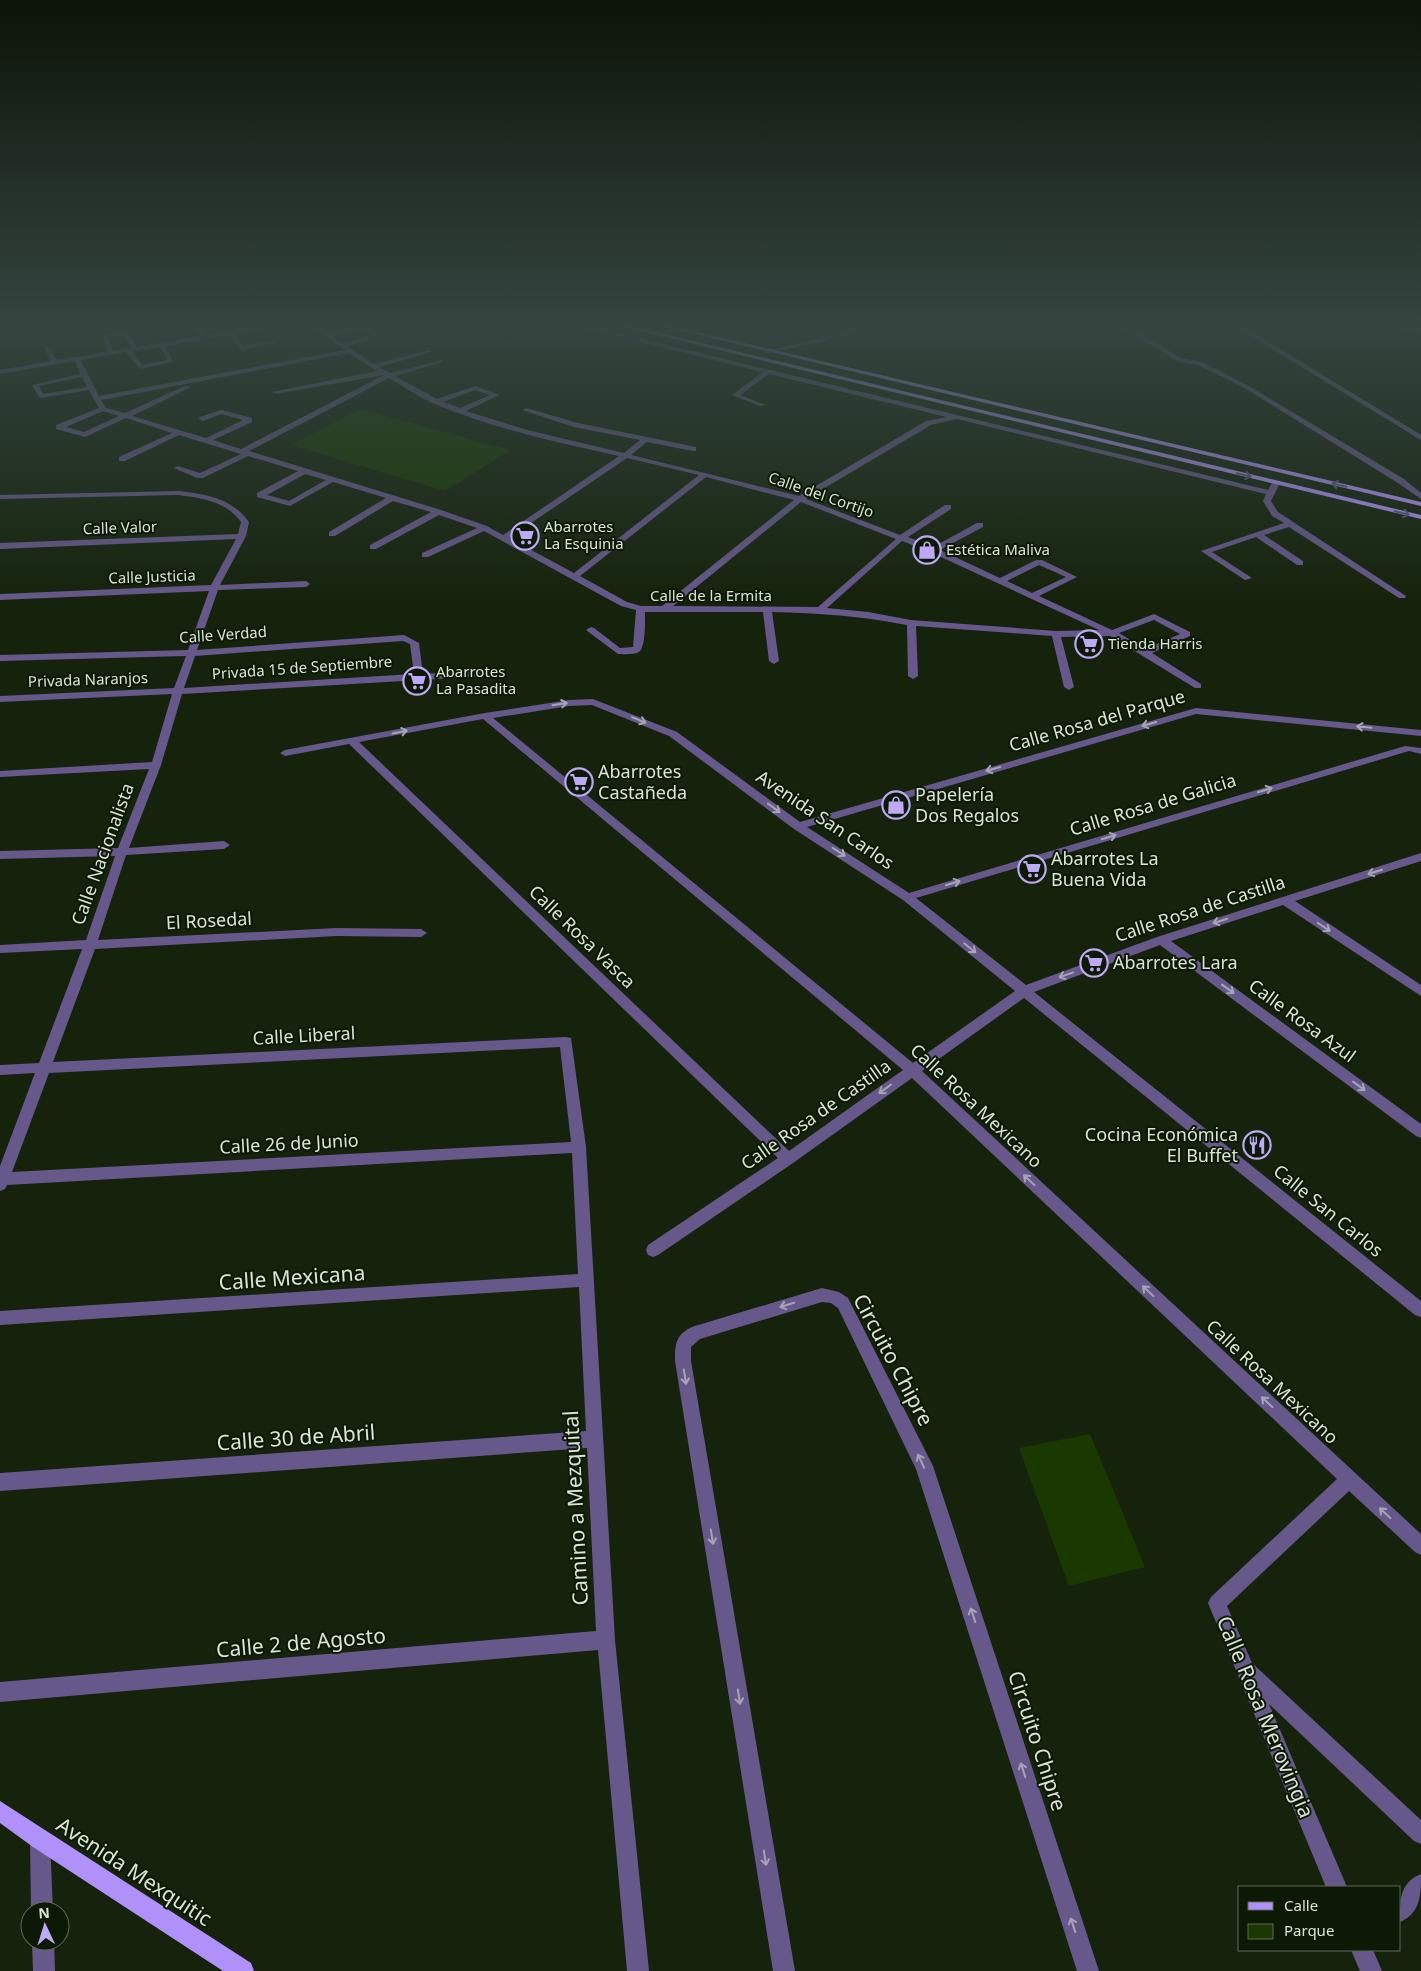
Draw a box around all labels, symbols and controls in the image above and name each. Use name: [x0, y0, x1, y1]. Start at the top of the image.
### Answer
street label: Calle del Cortijo: [766, 467, 877, 521]
one-way arrow: [1236, 471, 1252, 480]
one-way arrow: [1332, 480, 1348, 489]
one-way arrow: [1394, 509, 1410, 518]
street label: Calle Valor: [83, 516, 157, 538]
place label: Abarrotes La Esquinia: [544, 516, 624, 553]
supermarket icon: Abarrotes La Esquinia: [510, 521, 540, 551]
shop icon: Estética Maliva: [912, 535, 942, 565]
place label: Estética Maliva: [946, 539, 1050, 559]
street label: Calle Justicia: [108, 564, 196, 588]
street label: Calle de la Ermita: [650, 585, 772, 605]
street label: Calle Verdad: [178, 621, 267, 647]
supermarket icon: Tienda Harris: [1074, 629, 1104, 659]
place label: Tienda Harris: [1108, 633, 1202, 653]
street label: Privada 15 de Septiembre: [211, 651, 393, 683]
place label: Abarrotes La Pasadita: [436, 661, 516, 698]
supermarket icon: Abarrotes La Pasadita: [402, 666, 432, 696]
street label: Privada Naranjos: [28, 667, 148, 691]
street label: Calle Rosa del Parque: [1006, 683, 1188, 757]
one-way arrow: [552, 699, 568, 709]
one-way arrow: [631, 716, 646, 726]
one-way arrow: [1142, 720, 1158, 730]
one-way arrow: [1357, 722, 1373, 732]
one-way arrow: [391, 727, 407, 736]
place label: Abarrotes Castañeda: [598, 759, 687, 804]
street label: Avenida San Carlos: [752, 764, 899, 874]
one-way arrow: [986, 765, 1002, 775]
supermarket icon: Abarrotes Castañeda: [564, 767, 594, 797]
street label: Calle Rosa de Galicia: [1067, 767, 1239, 841]
street label: Calle Nacionalista: [65, 779, 139, 928]
place label: Papelería Dos Regalos: [915, 782, 1019, 827]
one-way arrow: [1256, 785, 1272, 795]
shop icon: Papelería Dos Regalos: [881, 790, 911, 820]
one-way arrow: [767, 803, 781, 813]
one-way arrow: [1101, 831, 1117, 841]
place label: Abarrotes La Buena Vida: [1051, 846, 1159, 891]
one-way arrow: [832, 847, 846, 857]
supermarket icon: Abarrotes La Buena Vida: [1017, 854, 1047, 884]
one-way arrow: [1367, 868, 1383, 878]
street label: Calle Rosa de Castilla: [1112, 869, 1288, 947]
one-way arrow: [945, 877, 961, 887]
street label: Calle Rosa Vasca: [524, 879, 641, 993]
street label: El Rosedal: [165, 906, 253, 934]
one-way arrow: [1212, 916, 1228, 926]
one-way arrow: [1317, 922, 1331, 932]
one-way arrow: [964, 942, 977, 953]
supermarket icon: Abarrotes Lara: [1079, 948, 1109, 978]
place label: Abarrotes Lara: [1113, 950, 1238, 974]
one-way arrow: [1059, 971, 1074, 980]
street label: Calle Rosa Azul: [1244, 973, 1361, 1067]
one-way arrow: [1221, 984, 1234, 995]
street label: Calle Liberal: [252, 1020, 356, 1050]
street label: Calle Rosa Mexicano: [906, 1038, 1048, 1173]
street label: Calle Rosa de Castilla: [736, 1053, 895, 1175]
one-way arrow: [1352, 1081, 1366, 1091]
one-way arrow: [878, 1084, 892, 1094]
place label: Cocina Económica El Buffet: [1085, 1122, 1238, 1167]
street label: Calle 26 de Junio: [219, 1127, 359, 1159]
restaurant icon: Cocina Económica El Buffet: [1242, 1130, 1272, 1160]
street label: Calle San Carlos: [1269, 1159, 1388, 1262]
one-way arrow: [1023, 1174, 1036, 1186]
street label: Calle Mexicana: [218, 1258, 366, 1296]
one-way arrow: [1142, 1285, 1154, 1297]
street label: Circuito Chipre: [847, 1289, 940, 1430]
one-way arrow: [780, 1301, 796, 1311]
street label: Calle Rosa Mexicano: [1202, 1314, 1344, 1449]
one-way arrow: [681, 1368, 691, 1384]
one-way arrow: [1260, 1396, 1273, 1408]
street label: Camino a Mezquital: [556, 1410, 594, 1606]
street label: Calle 30 de Abril: [216, 1417, 376, 1457]
one-way arrow: [916, 1454, 926, 1469]
one-way arrow: [1379, 1507, 1392, 1519]
one-way arrow: [707, 1529, 717, 1545]
one-way arrow: [967, 1608, 977, 1624]
street label: Calle Rosa Merovingia: [1211, 1611, 1321, 1822]
street label: Calle 2 de Agosto: [215, 1621, 387, 1663]
street label: Circuito Chipre: [1002, 1667, 1074, 1814]
one-way arrow: [734, 1689, 744, 1705]
one-way arrow: [1017, 1762, 1027, 1778]
street label: Avenida Mexquitic: [51, 1810, 218, 1932]
one-way arrow: [761, 1849, 771, 1865]
legend: [1238, 1886, 1401, 1951]
text: Calle: [1284, 1895, 1318, 1915]
north arrow: [20, 1901, 70, 1951]
text: N: [38, 1903, 50, 1922]
one-way arrow: [1067, 1917, 1077, 1933]
text: Parque: [1284, 1920, 1334, 1940]

